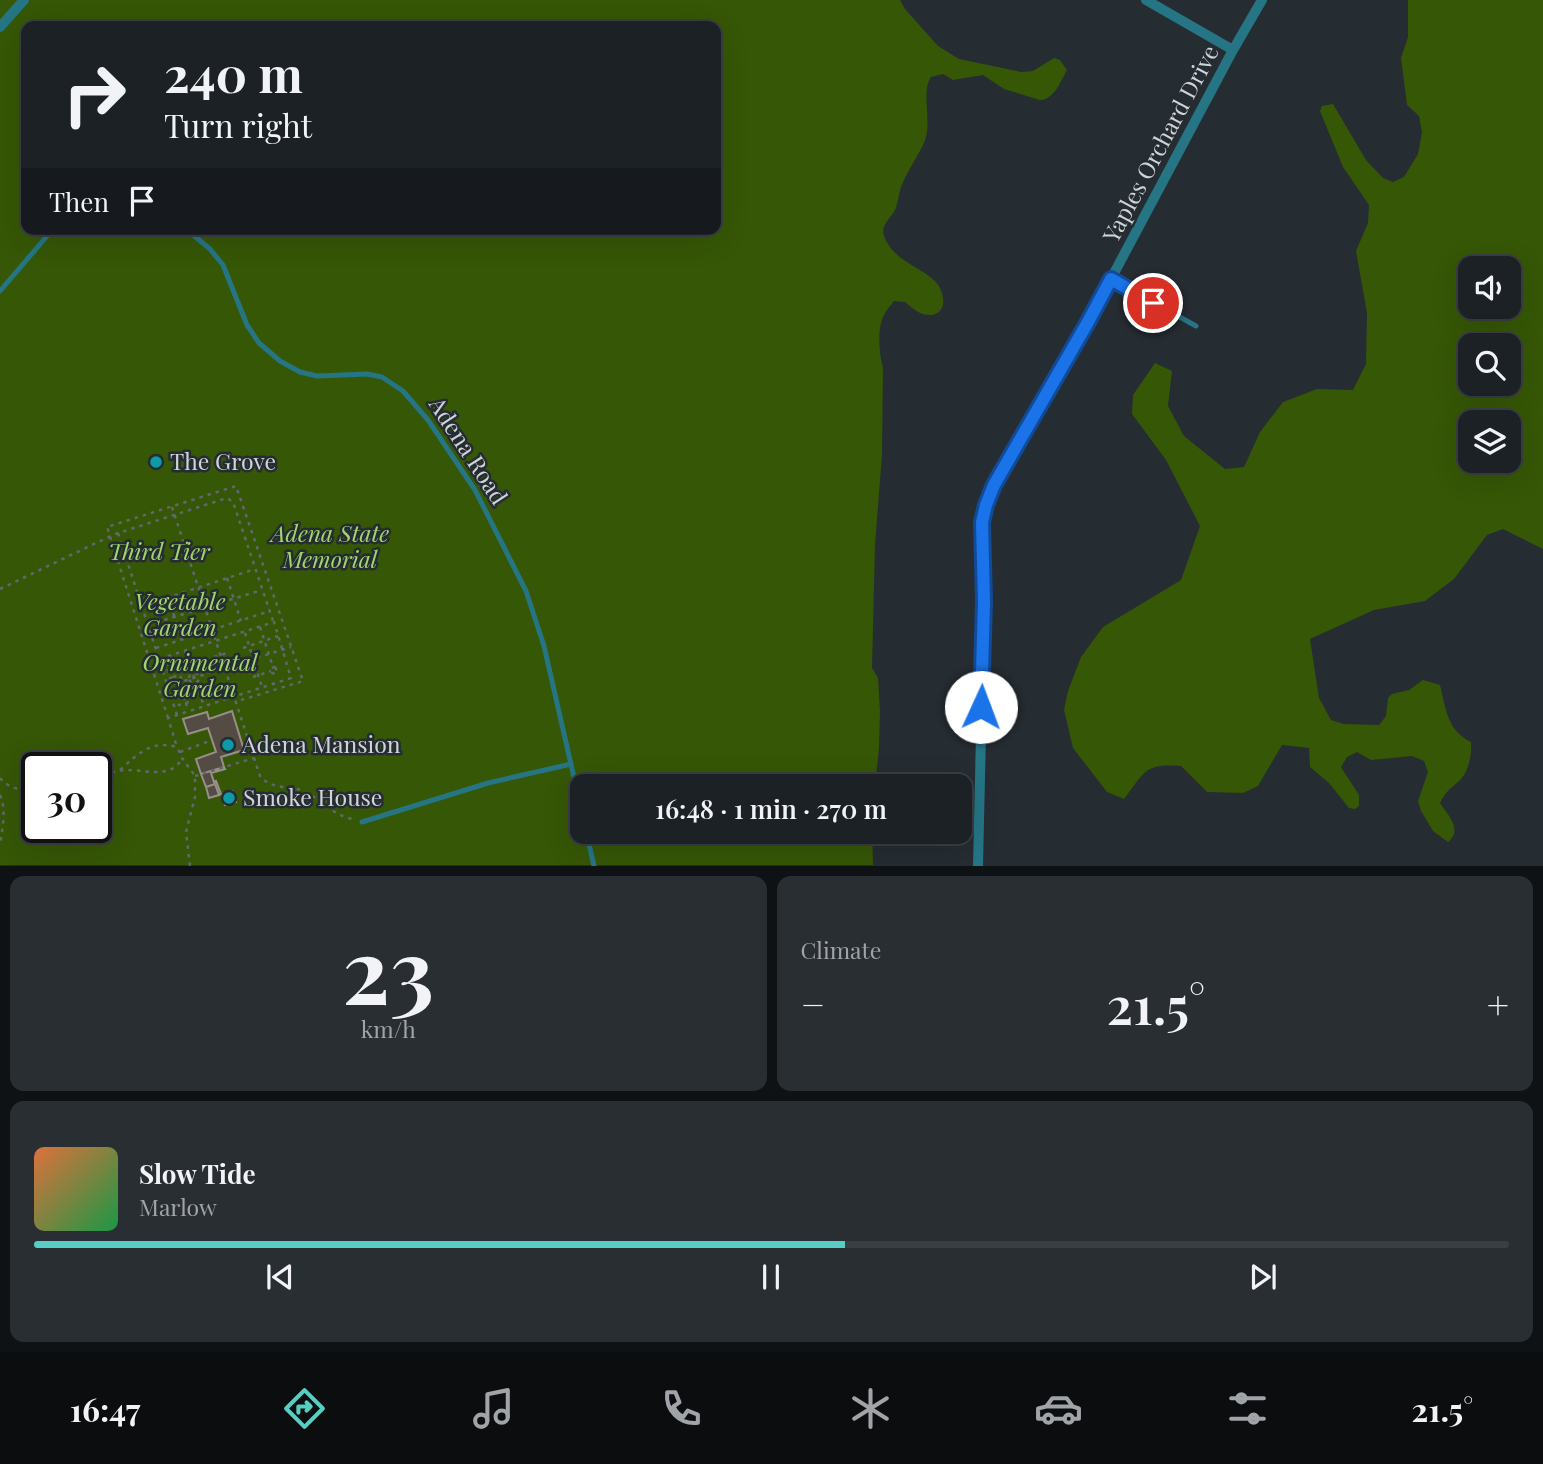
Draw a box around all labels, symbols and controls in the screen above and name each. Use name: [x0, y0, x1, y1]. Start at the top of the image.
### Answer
street label: Yaples Orchard Drive: [1094, 39, 1225, 248]
text: 240 m: [164, 40, 303, 105]
icon: right: [49, 49, 140, 140]
text: Turn right: [164, 103, 312, 146]
icon: arrive: [123, 182, 161, 220]
text: Then: [49, 184, 109, 219]
map controls: [1458, 256, 1521, 473]
button: sound: [1458, 256, 1521, 319]
pin: [1123, 273, 1183, 333]
icon: arrive: [1134, 284, 1172, 322]
button: search: [1458, 333, 1521, 396]
street label: Adena Road: [422, 390, 516, 510]
button: layers: [1458, 410, 1521, 473]
place label: The Grove: [170, 445, 276, 476]
marker: The Grove: [148, 454, 164, 470]
park label: Adena State Memorial: [269, 517, 389, 574]
park label: Third Tier: [108, 535, 211, 566]
park label: Vegetable Garden: [134, 585, 226, 642]
park label: Ornimental Garden: [143, 646, 259, 703]
position arrow: [944, 670, 1018, 744]
place label: Adena Mansion: [241, 728, 401, 759]
marker: Adena Mansion: [220, 737, 236, 753]
speed limit sign: 30: [21, 752, 112, 843]
place label: Smoke House: [243, 781, 382, 812]
marker: Smoke House: [221, 790, 237, 806]
text: 16:48 · 1 min · 270 m: [655, 791, 887, 826]
text: 23: [342, 907, 434, 1028]
text: Climate: [801, 934, 881, 965]
text: 21.5°: [1106, 969, 1205, 1038]
text: −: [801, 978, 825, 1029]
text: +: [1487, 978, 1509, 1029]
text: km/h: [361, 1013, 416, 1044]
text: Slow Tide: [139, 1156, 256, 1191]
text: Marlow: [139, 1191, 217, 1222]
icon: previous: [261, 1258, 299, 1296]
icon: pause: [752, 1258, 790, 1296]
icon: next: [1244, 1258, 1282, 1296]
icon: directions: [280, 1384, 329, 1433]
icon: music: [469, 1384, 518, 1433]
icon: phone: [657, 1384, 706, 1433]
icon: climate: [846, 1384, 895, 1433]
icon: car: [1034, 1384, 1083, 1433]
icon: filters: [1223, 1384, 1272, 1433]
text: 16:47: [70, 1387, 140, 1430]
text: 21.5°: [1411, 1387, 1473, 1430]

